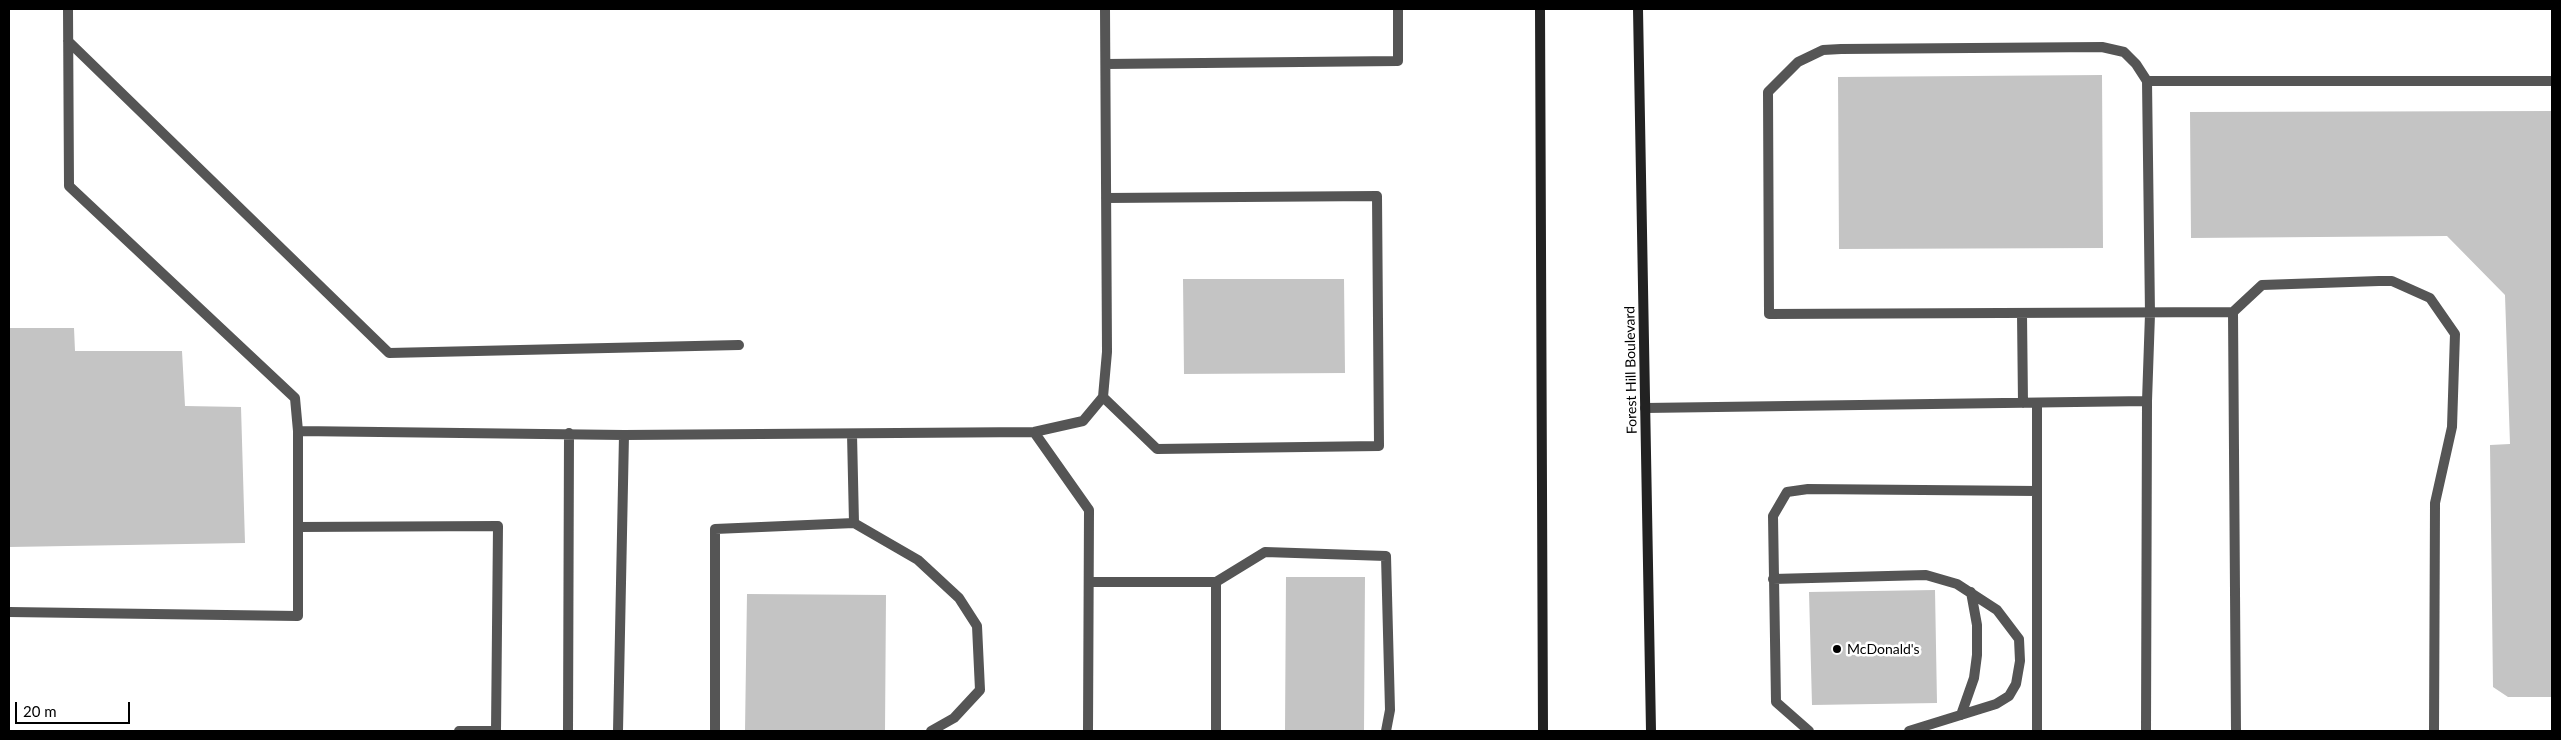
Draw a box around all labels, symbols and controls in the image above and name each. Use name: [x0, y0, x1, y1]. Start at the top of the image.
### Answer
street label: Forest Hill Boulevard: [1621, 306, 1641, 434]
place label: McDonald's: [1847, 641, 1920, 657]
marker: McDonald's: [1831, 643, 1843, 655]
scale bar: [18, 692, 132, 724]
text: 20 m: [23, 702, 57, 720]

